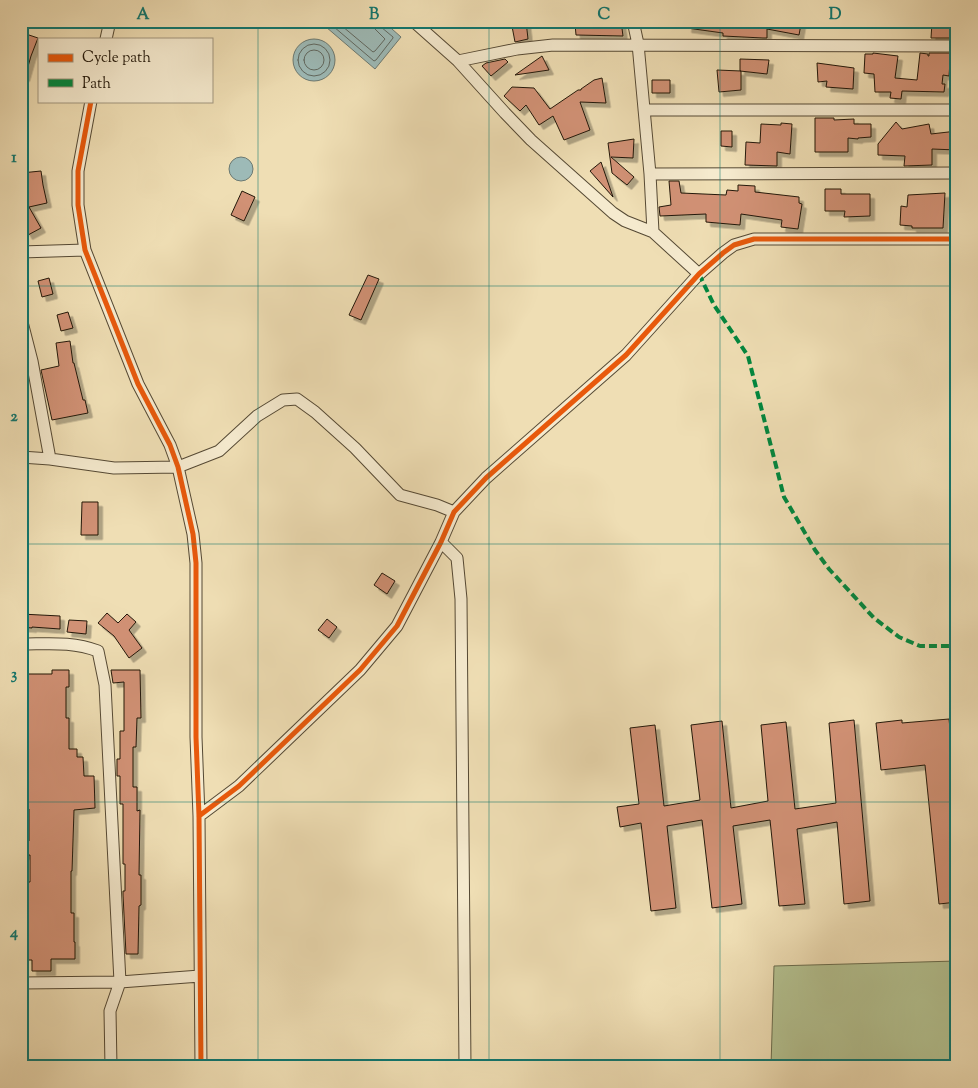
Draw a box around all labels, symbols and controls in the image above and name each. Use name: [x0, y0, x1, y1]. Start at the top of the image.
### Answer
text: A: [137, 4, 150, 27]
text: B: [369, 4, 379, 27]
text: C: [598, 4, 611, 27]
text: D: [829, 4, 842, 27]
legend: [38, 38, 212, 102]
text: Cycle path: [82, 48, 151, 69]
text: Path: [82, 74, 111, 95]
text: 1: [11, 147, 17, 170]
text: 2: [10, 406, 18, 429]
text: 3: [11, 664, 18, 687]
text: 4: [9, 922, 18, 945]

